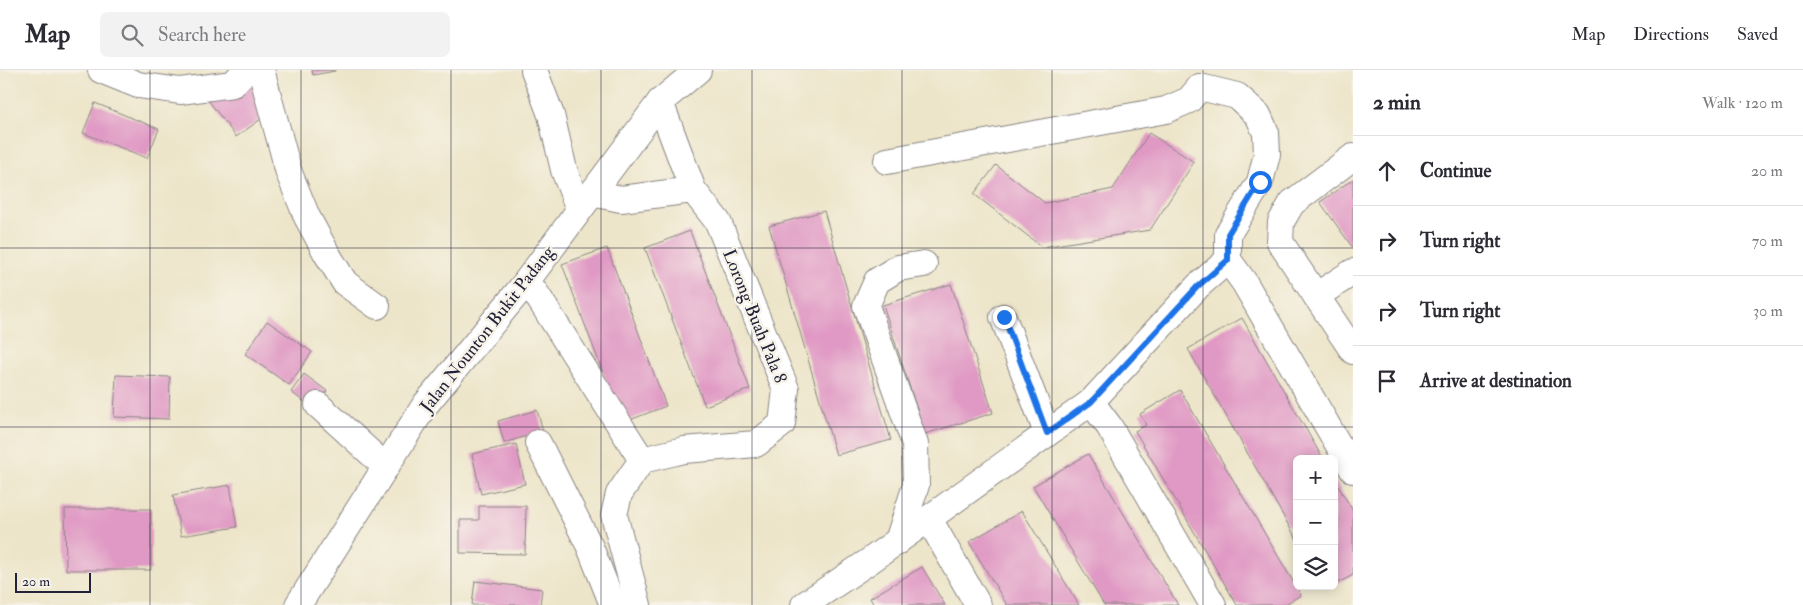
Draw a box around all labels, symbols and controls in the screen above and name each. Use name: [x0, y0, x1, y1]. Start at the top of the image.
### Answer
search box: [100, 12, 450, 57]
text: Map: [25, 19, 70, 50]
icon: search: [118, 21, 146, 49]
text: Search here: [158, 23, 246, 47]
text: Map: [1572, 23, 1605, 46]
text: Directions: [1633, 23, 1709, 46]
text: Saved: [1737, 23, 1778, 46]
text: 2 min: [1373, 89, 1421, 116]
text: Walk · 120 m: [1702, 93, 1783, 113]
icon: ahead: [1373, 157, 1401, 185]
text: Continue: [1420, 159, 1491, 183]
text: 20 m: [1751, 161, 1783, 181]
route start: [1249, 171, 1272, 194]
icon: right: [1373, 227, 1401, 255]
text: Turn right: [1420, 229, 1500, 253]
text: 70 m: [1752, 231, 1783, 251]
street label: Jalan Nounton Bukit Padang: [414, 240, 560, 418]
street label: Lorong Buah Pala 8: [717, 246, 792, 387]
icon: right: [1373, 297, 1401, 325]
text: Turn right: [1420, 299, 1500, 323]
text: 30 m: [1753, 301, 1783, 321]
route end: [993, 306, 1016, 329]
icon: arrive: [1373, 367, 1401, 395]
text: Arrive at destination: [1420, 369, 1572, 393]
map controls: [1293, 455, 1338, 590]
button: +: [1293, 455, 1338, 500]
button: −: [1293, 500, 1338, 545]
button: layers: [1293, 545, 1338, 590]
scale bar: [15, 570, 91, 593]
text: 20 m: [22, 573, 50, 590]

